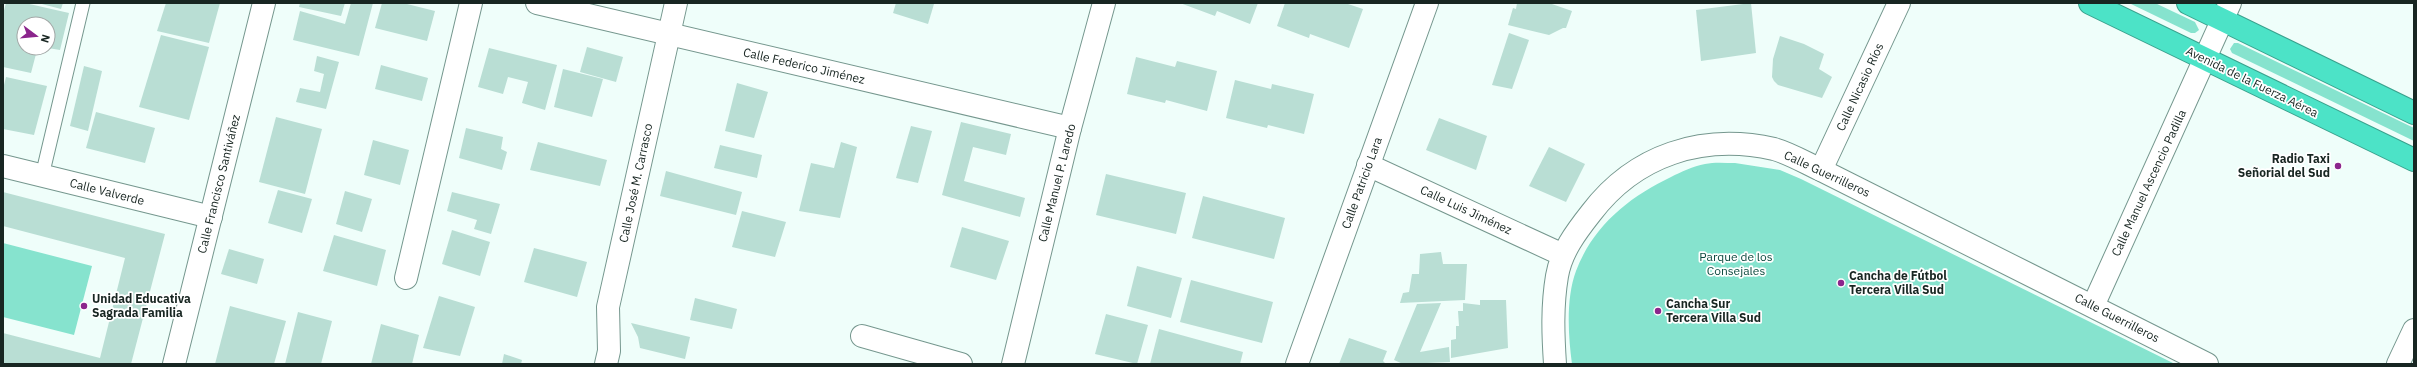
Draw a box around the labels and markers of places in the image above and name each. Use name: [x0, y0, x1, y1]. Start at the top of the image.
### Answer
place label: Radio Taxi Señorial del Sud: [2238, 151, 2330, 180]
marker: Radio Taxi Señorial del Sud: [2333, 161, 2343, 171]
place label: Cancha de Fútbol Tercera Villa Sud: [1849, 268, 1947, 297]
marker: Cancha de Fútbol Tercera Villa Sud: [1836, 278, 1846, 288]
place label: Unidad Educativa Sagrada Familia: [92, 291, 191, 320]
place label: Cancha Sur Tercera Villa Sud: [1666, 296, 1761, 325]
marker: Unidad Educativa Sagrada Familia: [79, 301, 89, 311]
marker: Cancha Sur Tercera Villa Sud: [1653, 306, 1663, 316]

